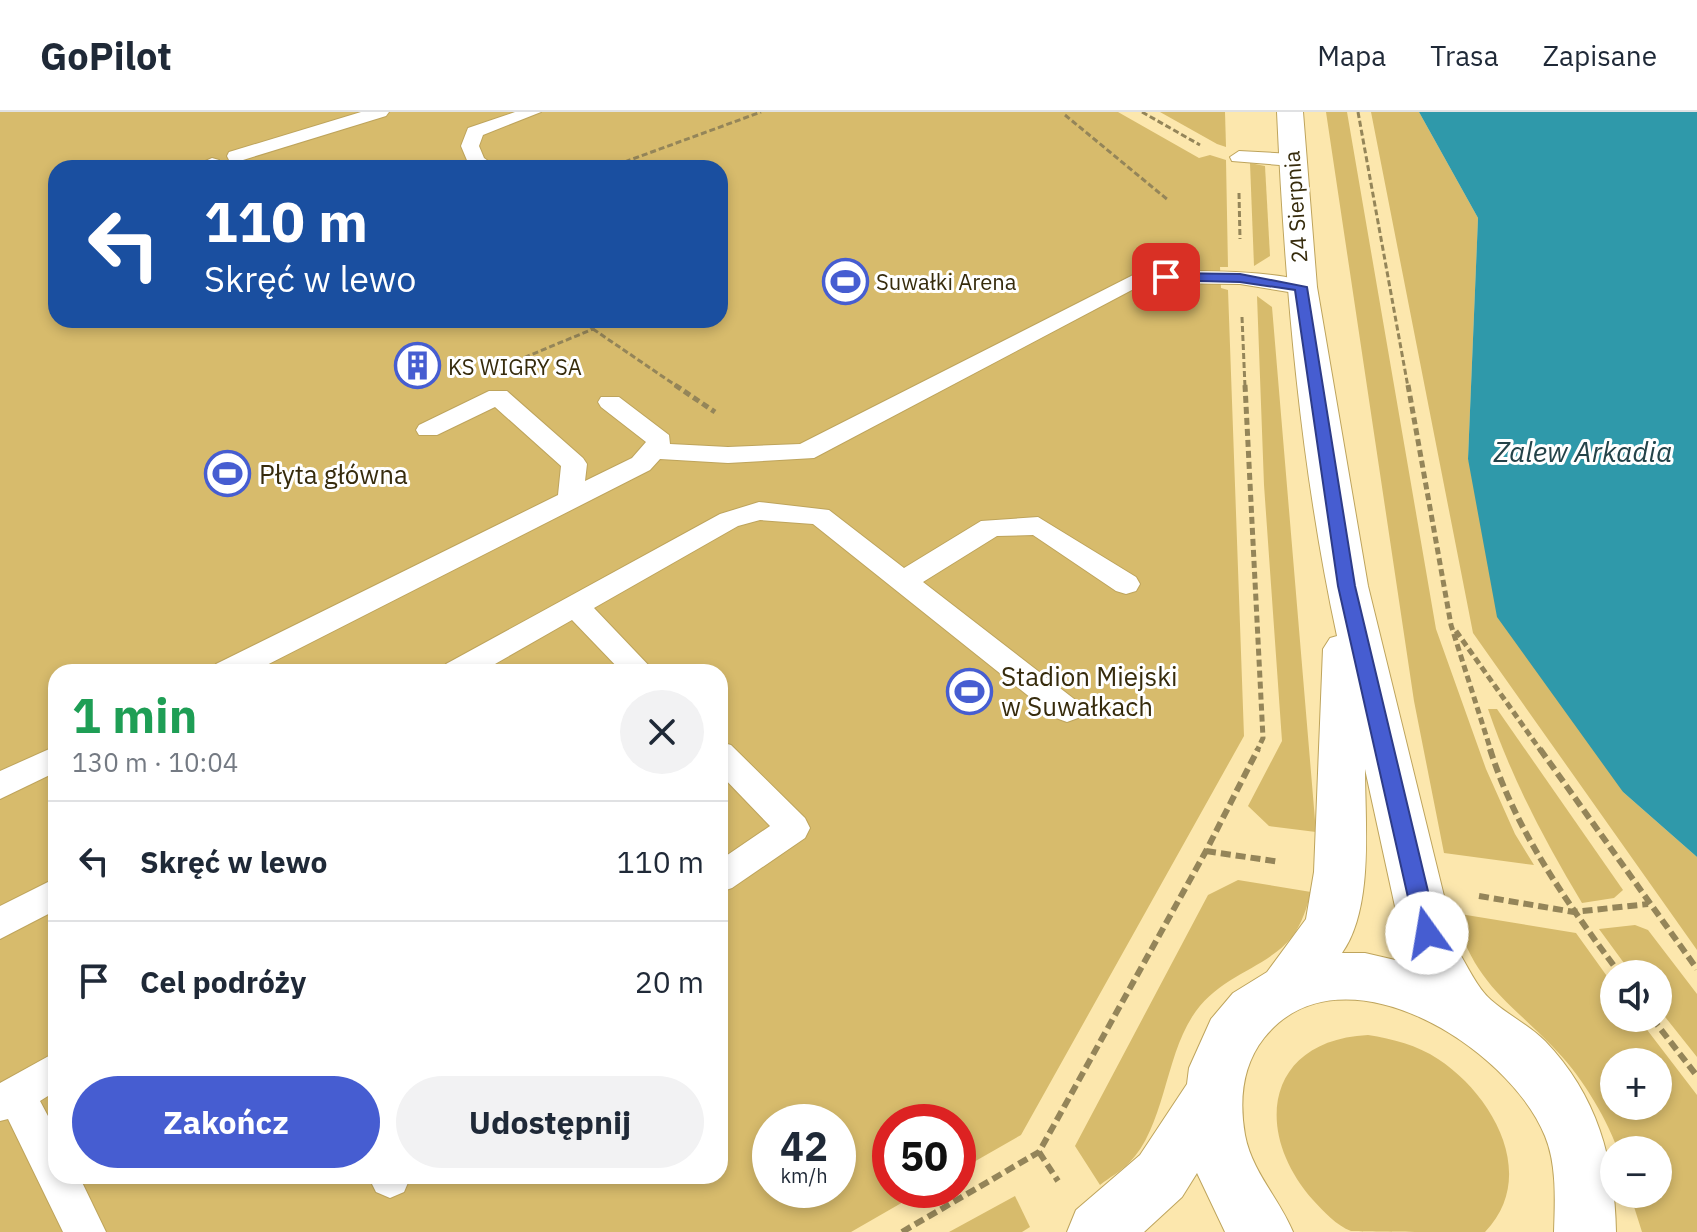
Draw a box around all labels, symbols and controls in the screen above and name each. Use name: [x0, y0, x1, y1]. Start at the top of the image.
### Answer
text: GoPilot: [40, 31, 172, 80]
text: Mapa: [1317, 37, 1386, 74]
text: Trasa: [1430, 37, 1499, 74]
text: Zapisane: [1543, 37, 1657, 74]
street label: 24 Sierpnia: [1277, 150, 1313, 264]
text: 110 m: [204, 185, 368, 257]
icon: left: [72, 192, 176, 296]
pin: [1132, 243, 1200, 311]
text: Skręć w lewo: [204, 255, 416, 302]
icon: arrive: [1144, 255, 1188, 299]
sports icon: Suwałki Arena: [821, 257, 869, 305]
place label: Suwałki Arena: [876, 267, 1017, 296]
building icon: KS WIGRY SA: [393, 342, 441, 390]
place label: KS WIGRY SA: [448, 352, 582, 381]
water label: Zalew Arkadia: [1493, 433, 1672, 470]
sports icon: Płyta główna: [204, 450, 252, 498]
place label: Płyta główna: [259, 457, 408, 491]
place label: Stadion Miejski w Suwałkach: [1001, 659, 1177, 723]
sports icon: Stadion Miejski w Suwałkach: [946, 667, 994, 715]
text: 1 min: [72, 684, 197, 746]
button: close: [620, 690, 704, 774]
text: 130 m · 10:04: [72, 745, 238, 779]
icon: left: [72, 839, 116, 883]
text: Skręć w lewo: [140, 842, 327, 881]
text: 110 m: [617, 842, 704, 881]
position arrow: [1385, 891, 1469, 975]
icon: arrive: [72, 959, 116, 1003]
map controls: [1600, 960, 1672, 1208]
button: sound: [1600, 960, 1672, 1032]
text: Cel podróży: [140, 962, 306, 1001]
text: 20 m: [635, 962, 704, 1001]
button: +: [1600, 1048, 1672, 1120]
button: Zakończ: [72, 1076, 380, 1168]
button: Udostępnij: [396, 1076, 704, 1168]
speed limit sign: 50: [872, 1104, 976, 1208]
text: 42: [780, 1120, 828, 1172]
button: −: [1600, 1136, 1672, 1208]
text: km/h: [780, 1162, 828, 1189]

